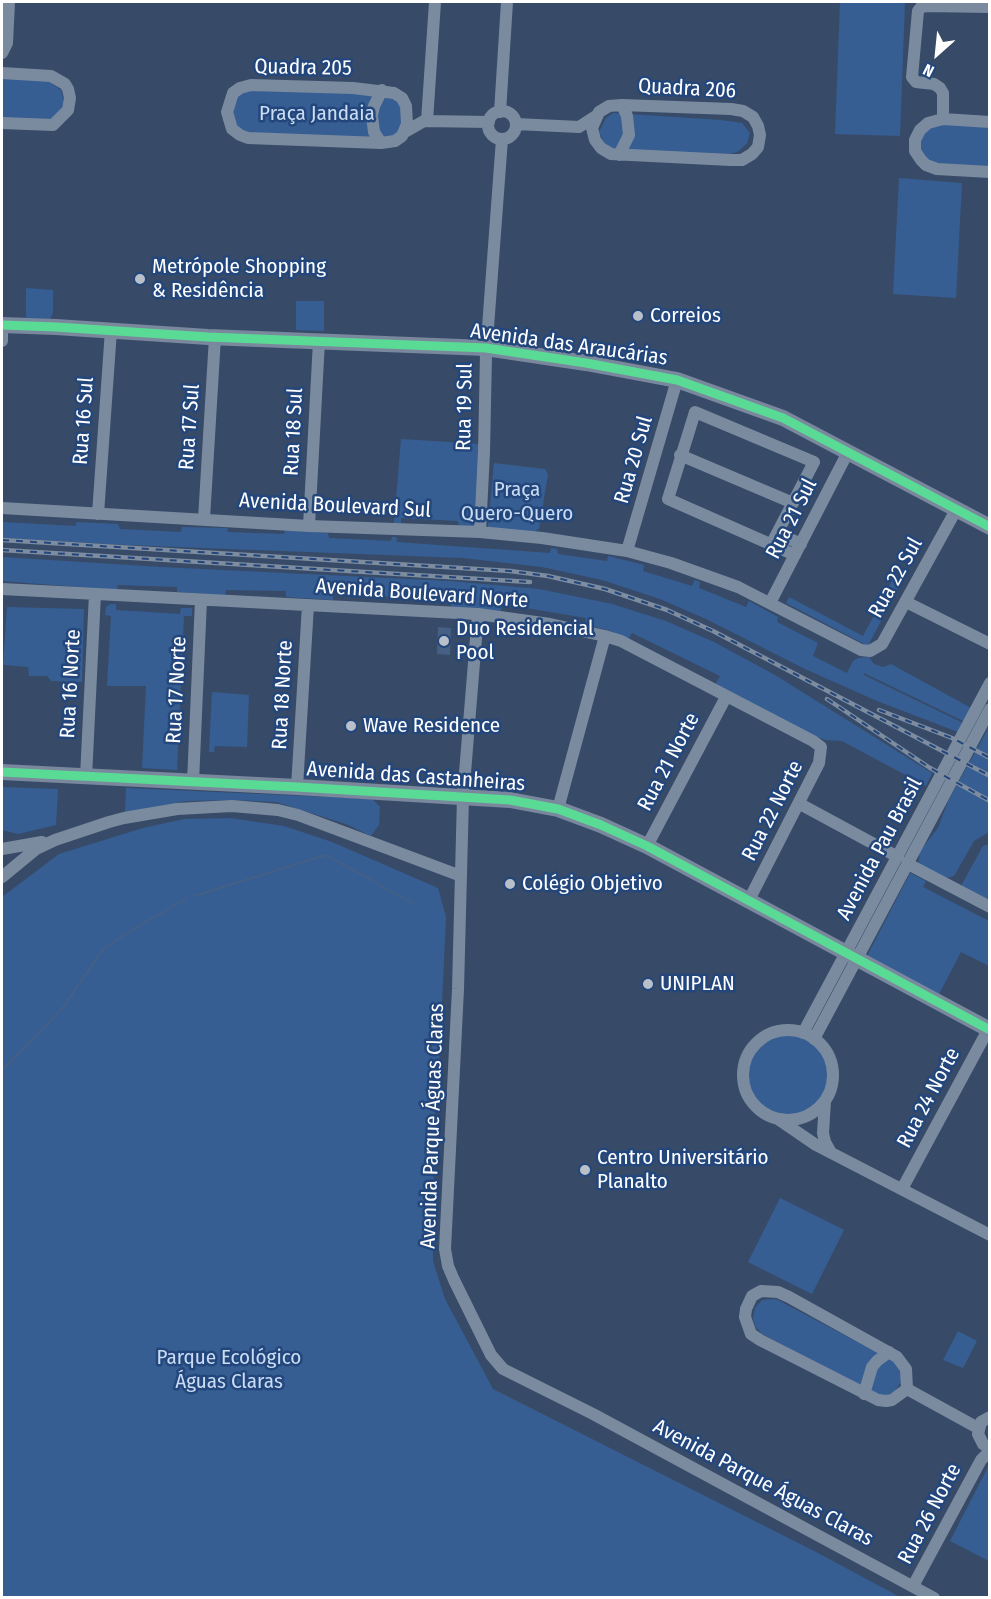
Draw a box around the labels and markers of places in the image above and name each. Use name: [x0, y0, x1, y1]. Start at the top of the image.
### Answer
place label: Metrópole Shopping & Residência: [152, 254, 326, 304]
marker: Metrópole Shopping & Residência: [133, 272, 147, 286]
place label: Correios: [650, 303, 721, 329]
marker: Correios: [631, 309, 645, 323]
place label: Duo Residencial Pool: [456, 616, 594, 666]
marker: Duo Residencial Pool: [437, 634, 451, 648]
place label: Wave Residence: [363, 713, 500, 739]
marker: Wave Residence: [344, 719, 358, 733]
place label: Colégio Objetivo: [522, 871, 663, 897]
marker: Colégio Objetivo: [503, 877, 517, 891]
place label: UNIPLAN: [660, 971, 735, 997]
marker: UNIPLAN: [641, 977, 655, 991]
place label: Centro Universitário Planalto: [597, 1145, 769, 1195]
marker: Centro Universitário Planalto: [578, 1163, 592, 1177]

